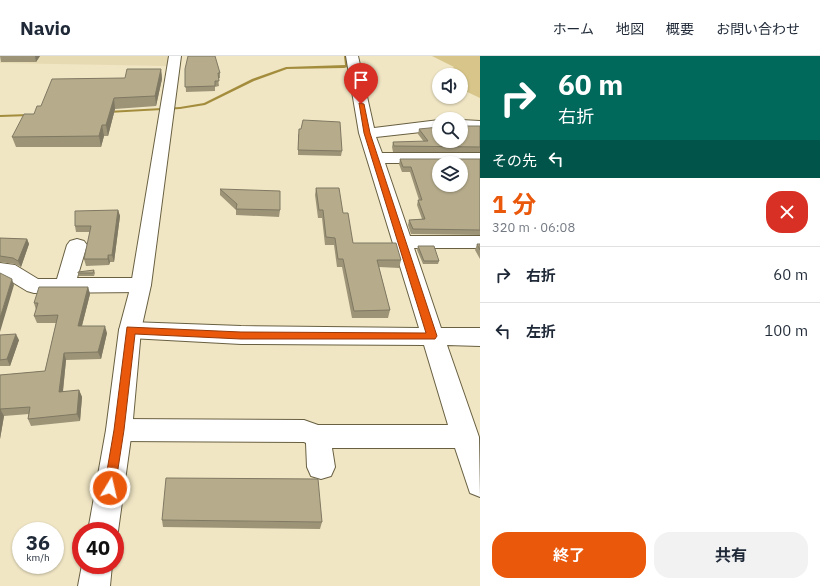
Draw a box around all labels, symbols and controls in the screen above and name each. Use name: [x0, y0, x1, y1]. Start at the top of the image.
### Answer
text: Navio: [20, 16, 71, 40]
text: ホーム: [552, 20, 594, 38]
text: 地図: [616, 20, 644, 38]
text: 概要: [666, 20, 694, 38]
text: お問い合わせ: [716, 20, 800, 38]
pin: [344, 63, 378, 104]
text: 60 m: [558, 66, 623, 103]
map controls: [432, 68, 468, 192]
button: sound: [432, 68, 468, 104]
icon: arrive: [350, 69, 372, 91]
icon: right: [492, 72, 544, 124]
text: 右折: [558, 105, 594, 128]
button: search: [432, 112, 468, 148]
icon: left: [545, 148, 567, 170]
text: その先: [492, 151, 537, 170]
button: layers: [432, 156, 468, 192]
text: 1 分: [492, 188, 536, 220]
button: close: [766, 191, 808, 233]
text: 320 m · 06:08: [492, 219, 575, 236]
icon: right: [492, 264, 514, 286]
text: 60 m: [773, 265, 808, 284]
text: 右折: [526, 266, 556, 285]
icon: left: [492, 320, 514, 342]
text: 100 m: [764, 321, 808, 340]
text: 左折: [526, 322, 556, 341]
position arrow: [89, 467, 131, 509]
speed limit sign: 40: [72, 522, 124, 574]
text: 36: [26, 529, 50, 556]
button: 終了: [492, 532, 646, 578]
button: 共有: [654, 532, 808, 578]
text: km/h: [26, 551, 50, 564]

